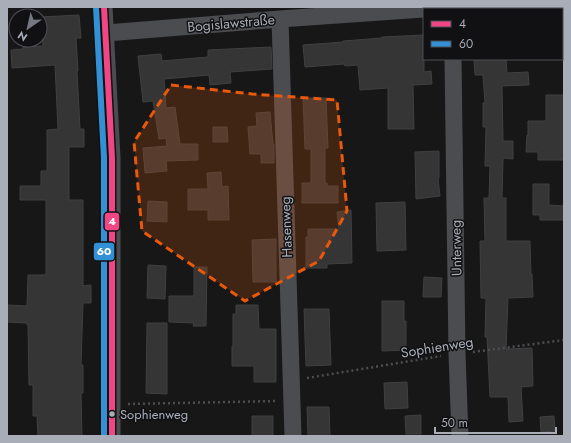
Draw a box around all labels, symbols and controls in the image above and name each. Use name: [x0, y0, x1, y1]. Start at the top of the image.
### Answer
north arrow: [8, 8, 48, 48]
legend: [423, 8, 563, 60]
street label: Bogislawstraße: [186, 9, 276, 37]
text: 4: [459, 15, 466, 33]
text: N: [14, 27, 31, 45]
text: 60: [459, 35, 473, 53]
street label: Hasenweg: [275, 196, 297, 258]
line badge: 4: [104, 212, 120, 231]
text: 4: [108, 213, 116, 229]
street label: Unterweg: [446, 220, 466, 276]
line badge: 60: [93, 242, 115, 261]
text: 60: [97, 243, 111, 259]
street label: Sophienweg: [399, 331, 475, 363]
place label: Sophienweg: [120, 405, 188, 424]
marker: Sophienweg: [107, 409, 117, 419]
scale bar: [435, 409, 556, 435]
text: 50 m: [441, 414, 468, 432]

